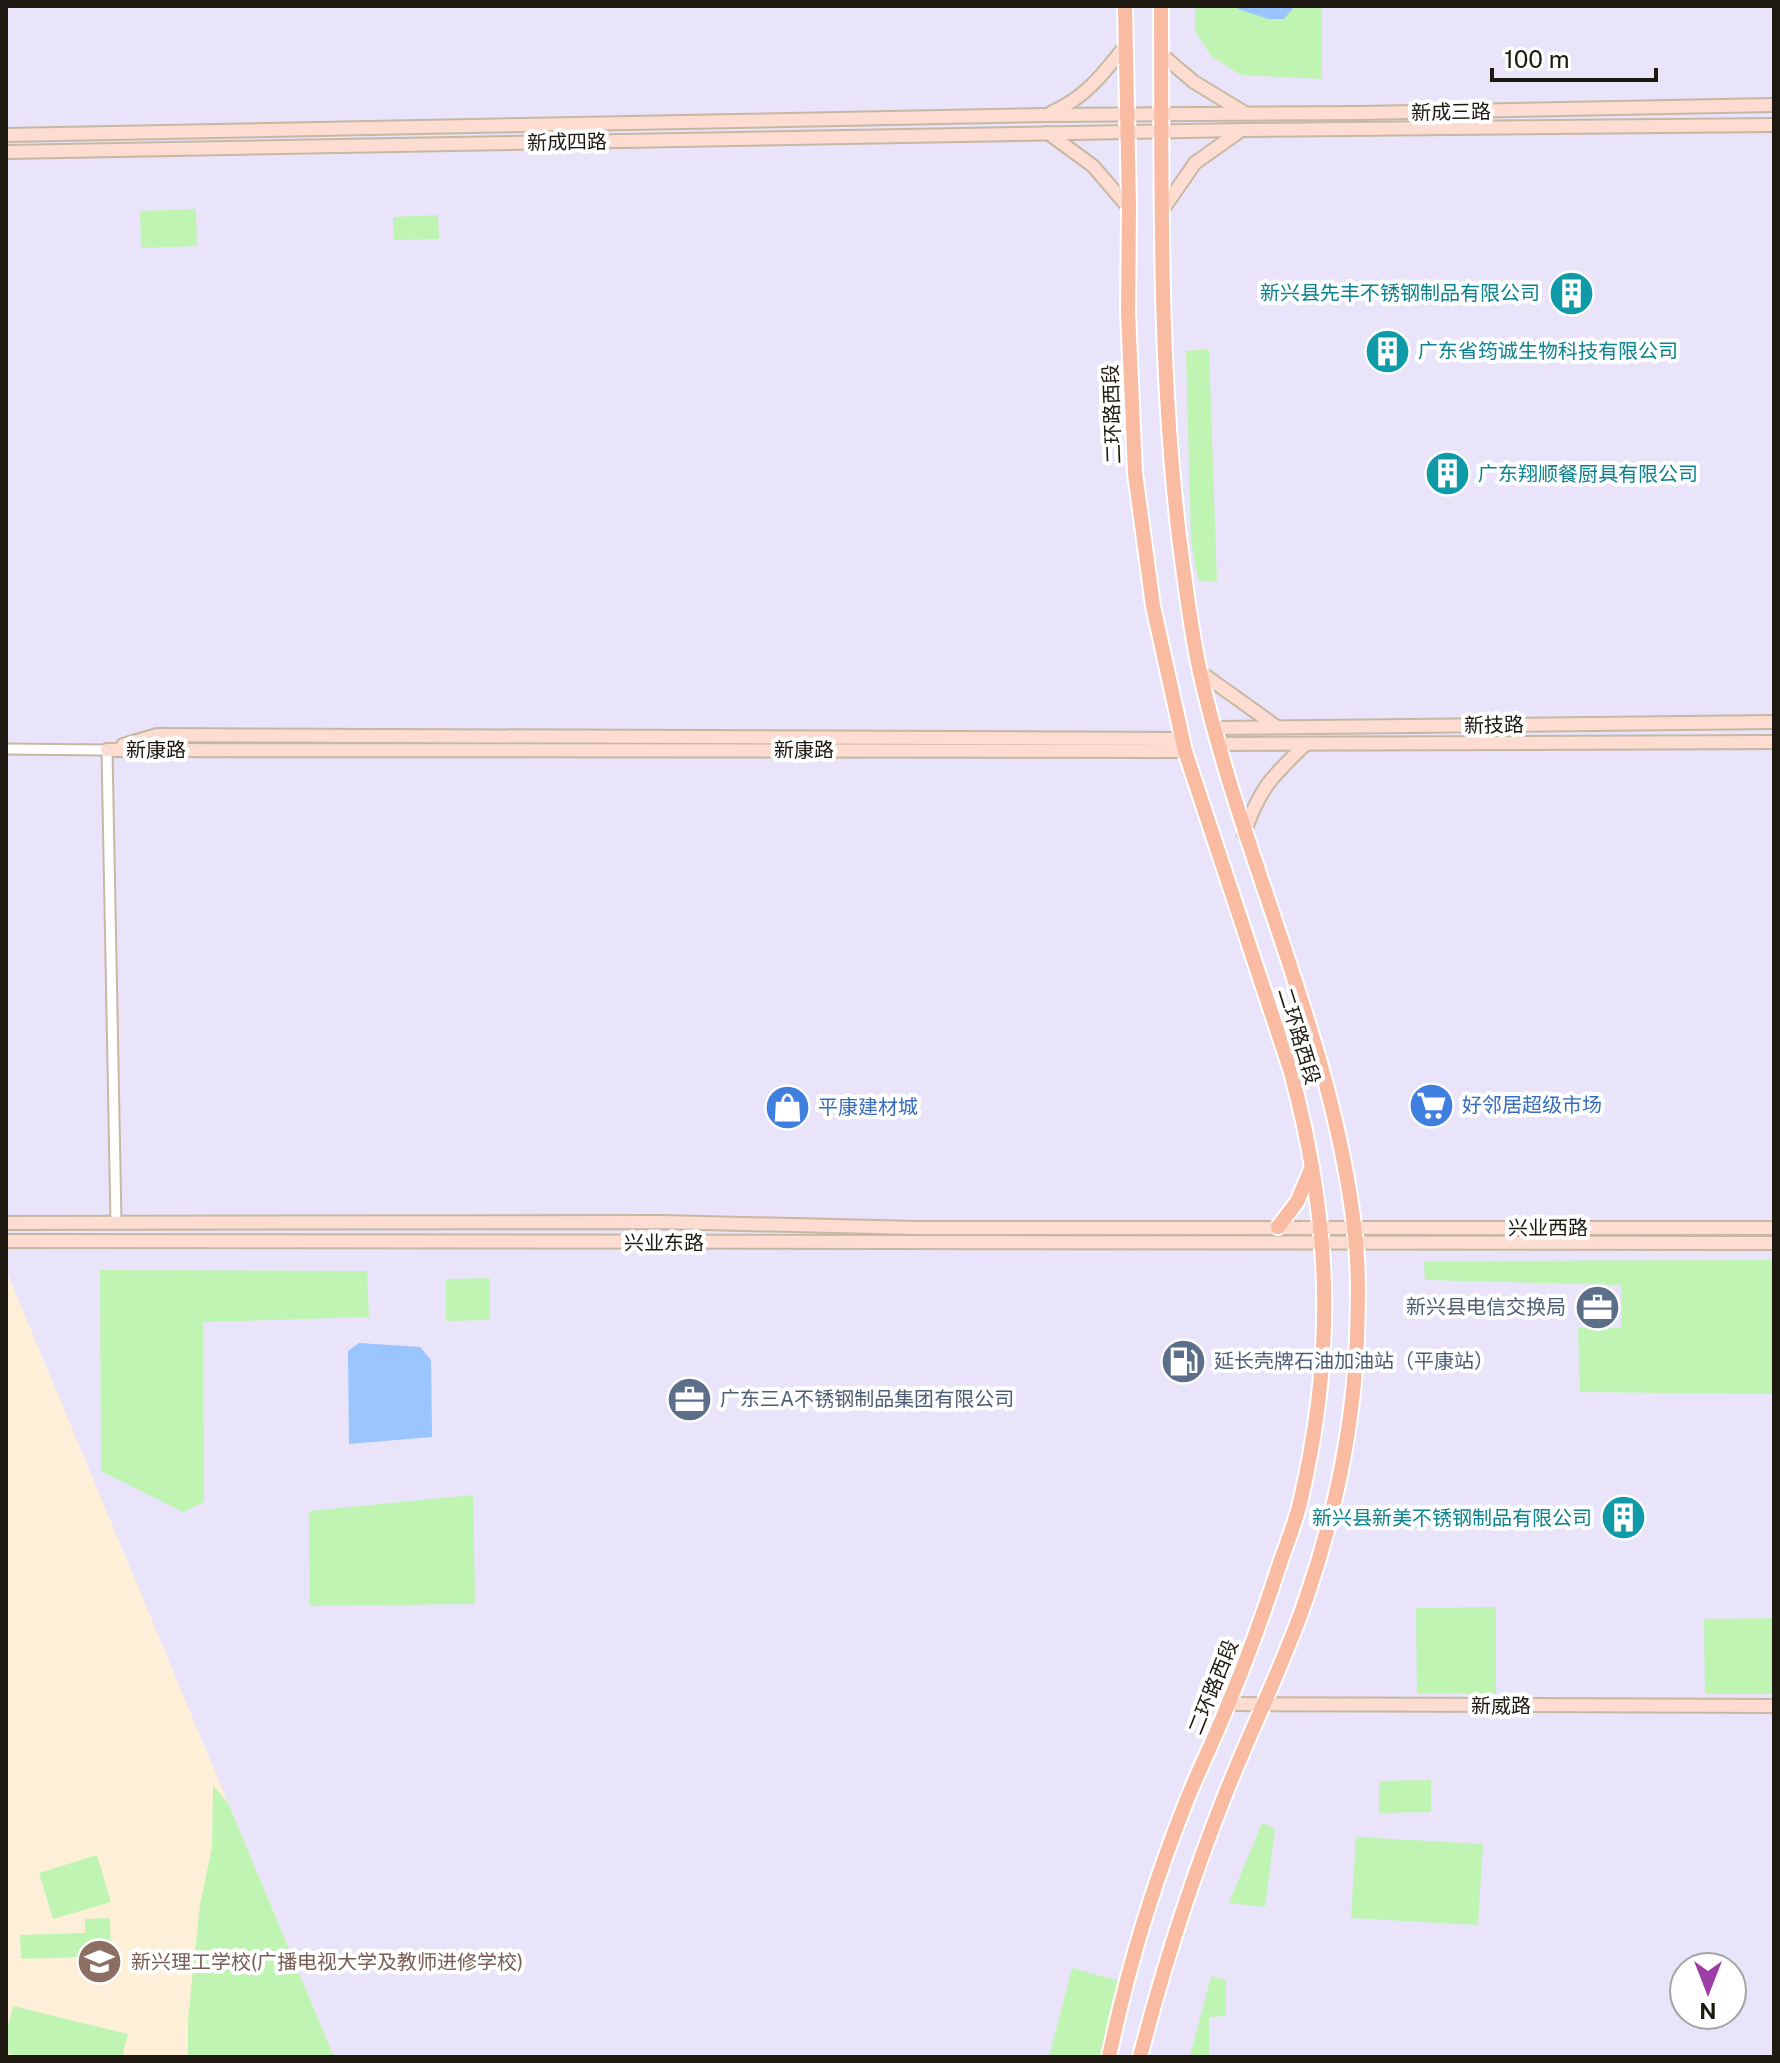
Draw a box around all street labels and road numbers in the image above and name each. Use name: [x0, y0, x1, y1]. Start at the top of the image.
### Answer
street label: 新成三路: [1411, 99, 1491, 125]
street label: 新成四路: [527, 129, 607, 155]
street label: 二环路西段: [1098, 364, 1126, 464]
street label: 新技路: [1464, 712, 1524, 738]
street label: 新康路: [126, 738, 186, 762]
street label: 新康路: [774, 738, 834, 762]
street label: 二环路西段: [1273, 985, 1325, 1087]
street label: 兴业西路: [1508, 1216, 1588, 1240]
street label: 兴业东路: [624, 1231, 704, 1255]
street label: 二环路西段: [1183, 1636, 1243, 1738]
street label: 新威路: [1471, 1694, 1531, 1718]

